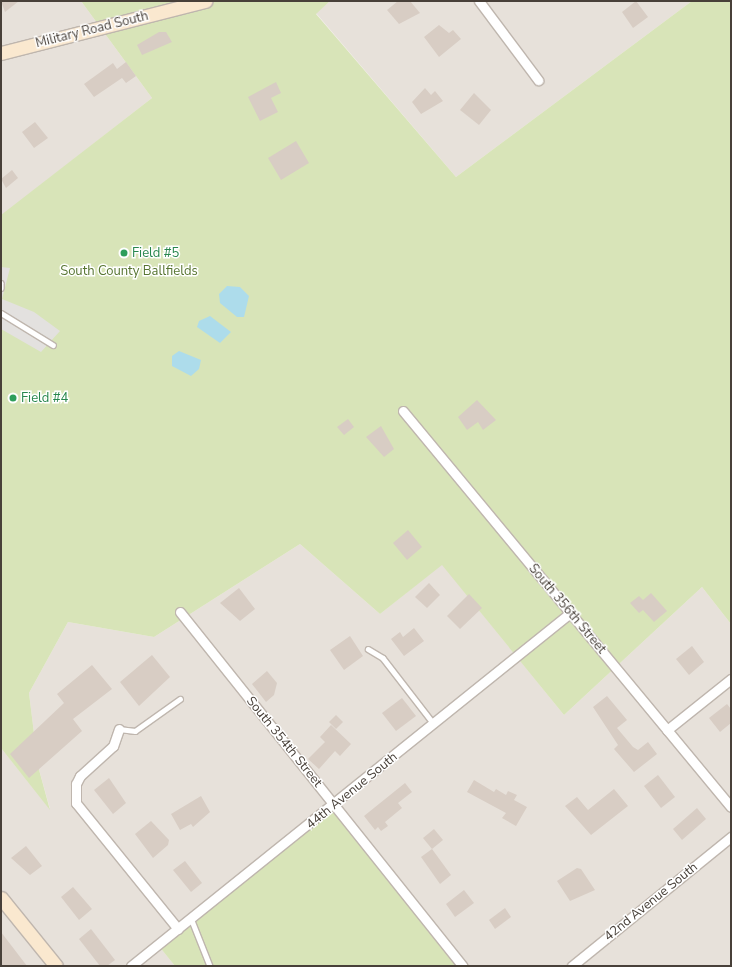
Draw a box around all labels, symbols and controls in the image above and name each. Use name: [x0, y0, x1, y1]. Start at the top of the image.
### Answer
street label: Military Road South: [34, 8, 150, 52]
place label: Field #5: [132, 245, 179, 261]
marker: Field #5: [119, 248, 129, 258]
park label: South County Ballfields: [60, 263, 198, 279]
place label: Field #4: [21, 390, 68, 406]
marker: Field #4: [8, 393, 18, 403]
street label: South 356th Street: [525, 561, 609, 657]
street label: South 354th Street: [243, 694, 325, 790]
street label: 44th Avenue South: [303, 749, 401, 833]
street label: 42nd Avenue South: [601, 859, 701, 945]

